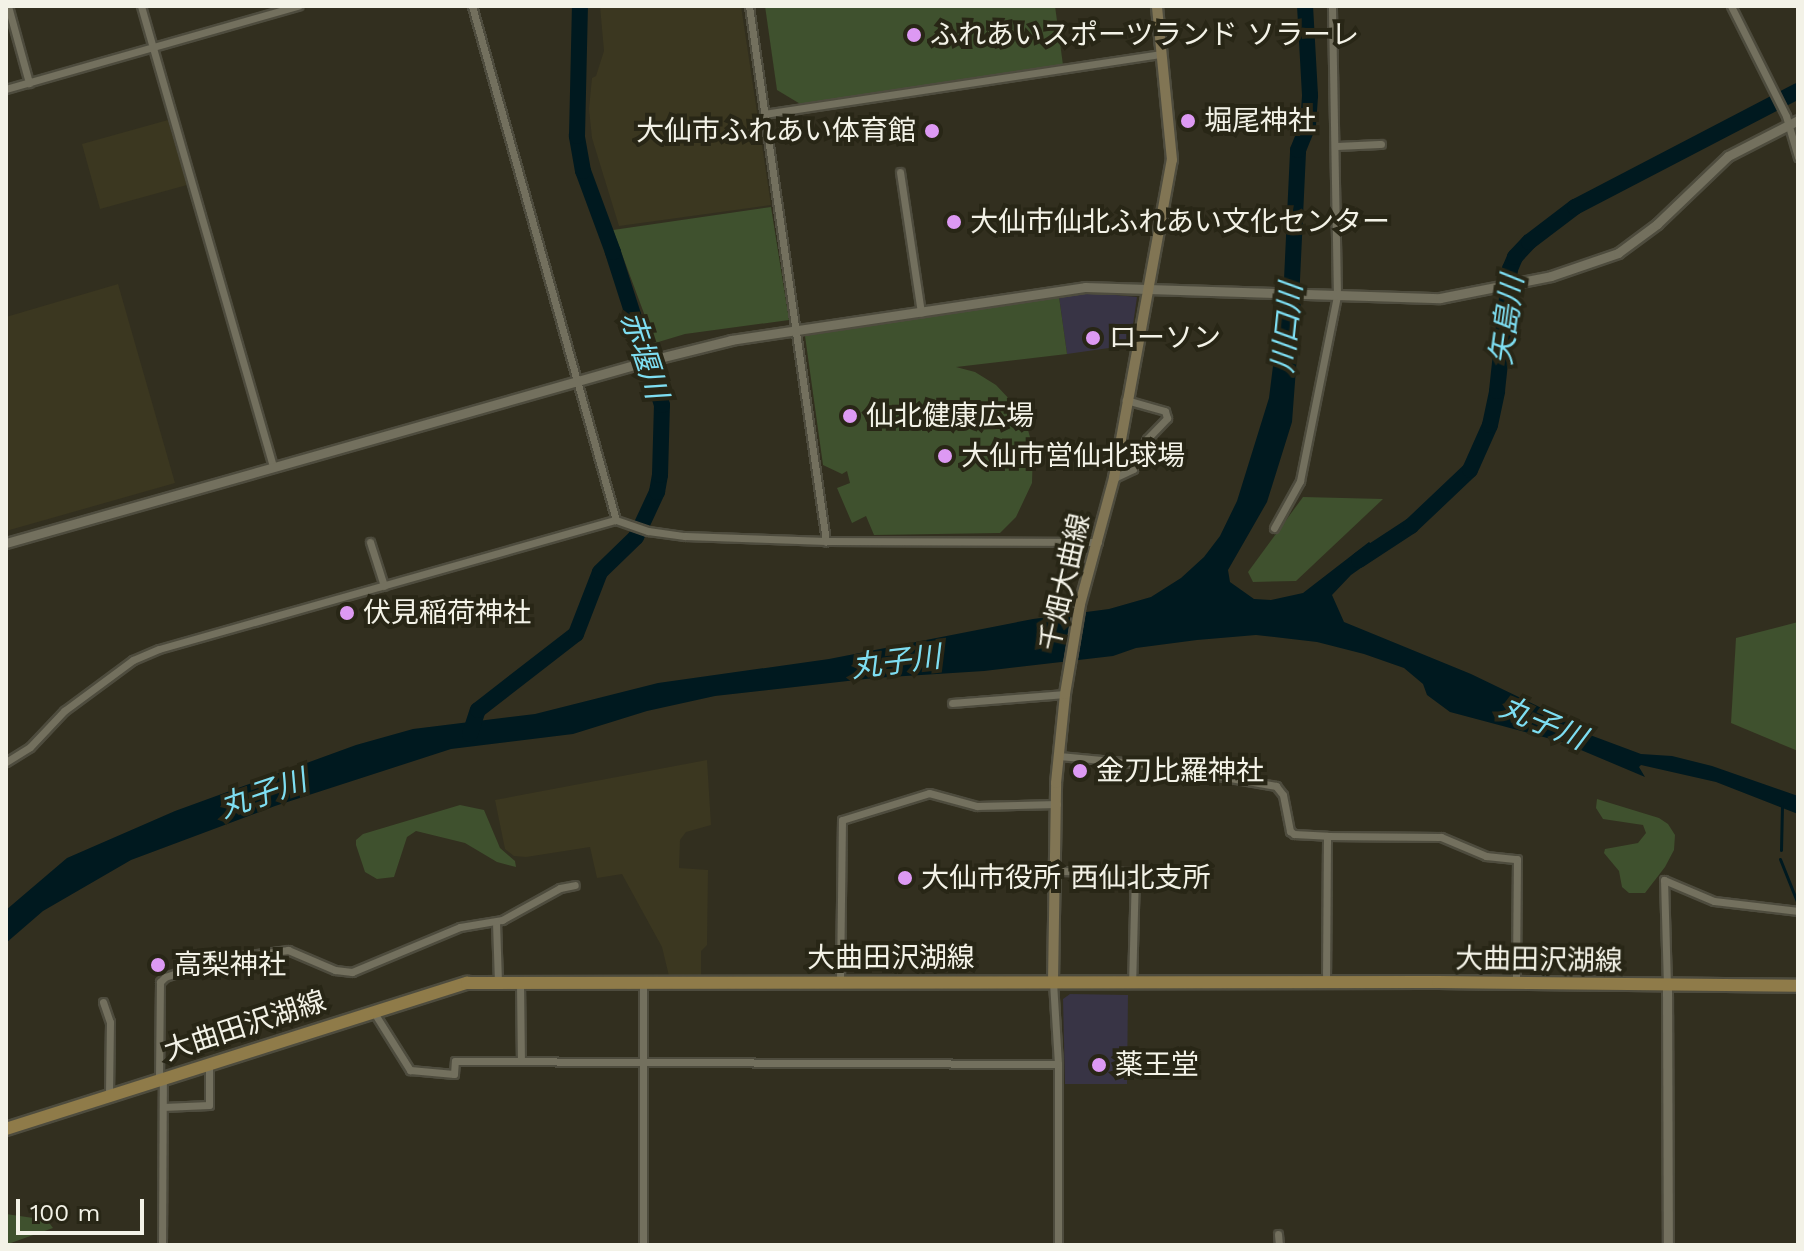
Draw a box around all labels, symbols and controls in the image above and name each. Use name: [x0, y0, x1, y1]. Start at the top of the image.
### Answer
place label: ふれあいスポーツランド ソラーレ: [930, 18, 1360, 52]
marker: ふれあいスポーツランド ソラーレ: [905, 26, 923, 44]
place label: 堀尾神社: [1204, 104, 1316, 138]
marker: 堀尾神社: [1179, 112, 1197, 130]
place label: 大仙市ふれあい体育館: [636, 114, 916, 148]
marker: 大仙市ふれあい体育館: [923, 122, 941, 140]
place label: 大仙市仙北ふれあい文化センター: [970, 205, 1390, 239]
marker: 大仙市仙北ふれあい文化センター: [945, 213, 963, 231]
water label: 矢島川: [1483, 273, 1531, 367]
water label: 川口川: [1264, 281, 1310, 375]
water label: 赤堰川: [613, 307, 675, 403]
place label: ローソン: [1109, 321, 1221, 355]
marker: ローソン: [1084, 329, 1102, 347]
place label: 仙北健康広場: [866, 399, 1034, 433]
marker: 仙北健康広場: [841, 407, 859, 425]
place label: 大仙市営仙北球場: [961, 439, 1185, 473]
marker: 大仙市営仙北球場: [936, 447, 954, 465]
street label: 千畑大曲線: [1033, 510, 1097, 654]
place label: 伏見稲荷神社: [363, 596, 531, 630]
marker: 伏見稲荷神社: [338, 604, 356, 622]
water label: 丸子川: [849, 639, 943, 685]
water label: 丸子川: [1495, 689, 1591, 757]
place label: 金刀比羅神社: [1096, 754, 1264, 788]
water label: 丸子川: [215, 762, 311, 826]
marker: 金刀比羅神社: [1071, 762, 1089, 780]
place label: 大仙市役所 西仙北支所: [921, 861, 1211, 895]
marker: 大仙市役所 西仙北支所: [896, 869, 914, 887]
street label: 大曲田沢湖線: [807, 941, 975, 975]
street label: 大曲田沢湖線: [1455, 942, 1623, 978]
place label: 高梨神社: [174, 948, 286, 982]
marker: 高梨神社: [149, 956, 167, 974]
street label: 大曲田沢湖線: [160, 984, 330, 1068]
place label: 薬王堂: [1115, 1048, 1199, 1082]
marker: 薬王堂: [1090, 1056, 1108, 1074]
scale bar: [20, 1183, 148, 1233]
text: 100 m: [30, 1199, 100, 1227]

